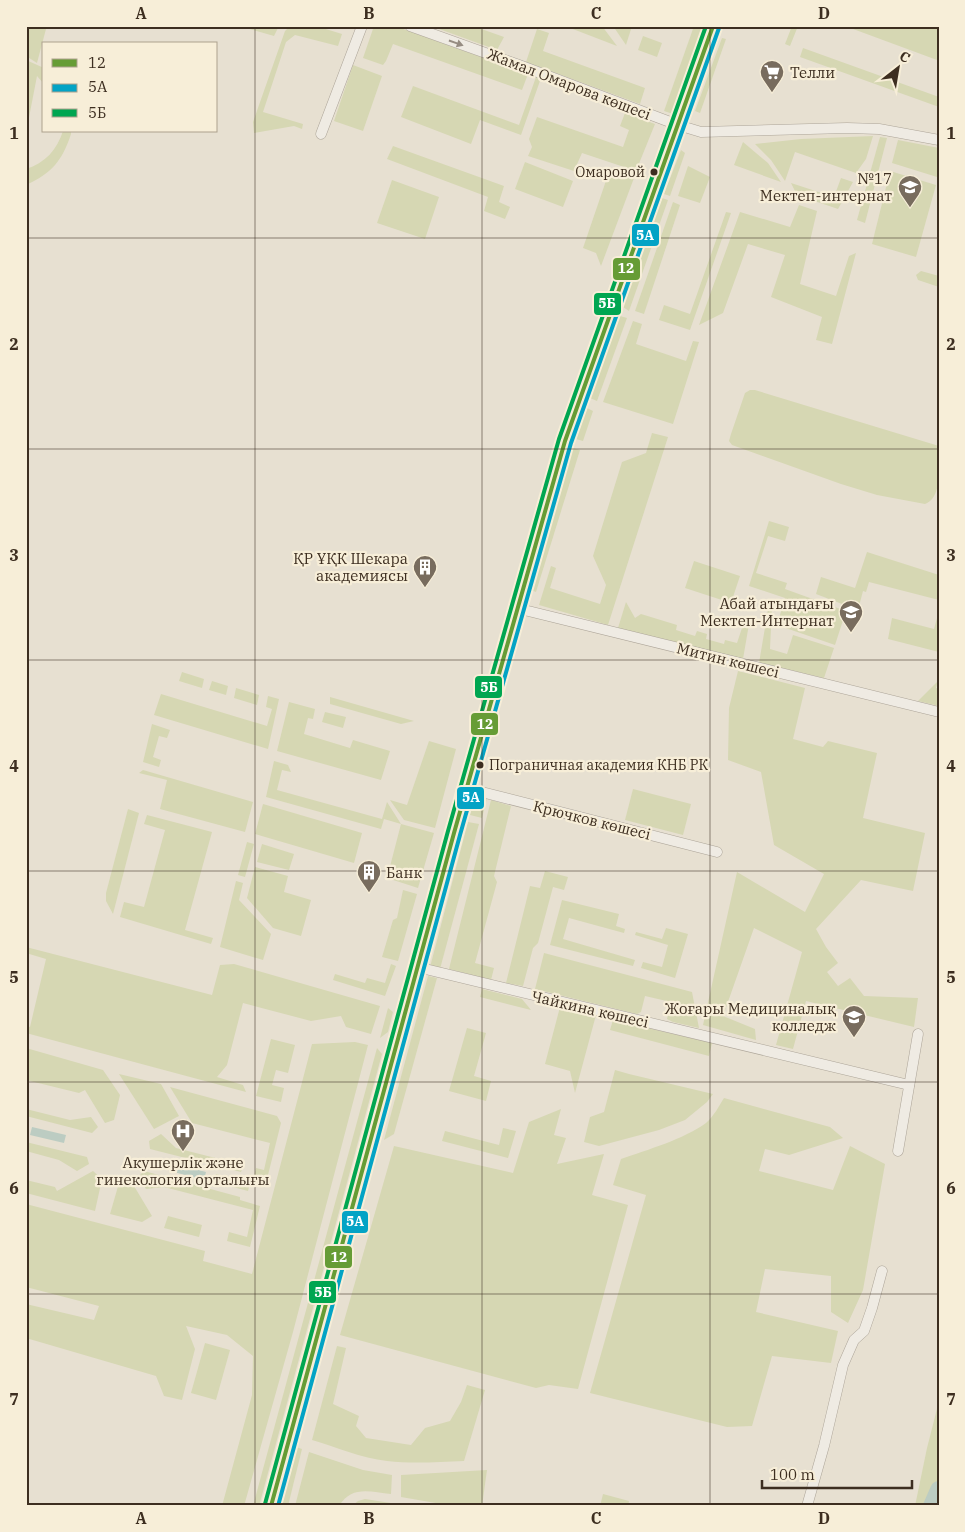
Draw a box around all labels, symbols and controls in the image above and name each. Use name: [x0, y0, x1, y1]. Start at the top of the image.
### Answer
text: A: [135, 3, 147, 23]
text: B: [363, 3, 375, 23]
text: C: [591, 3, 601, 23]
text: D: [818, 3, 830, 23]
one-way arrow: [449, 39, 464, 47]
legend: [42, 42, 218, 132]
north arrow: [872, 42, 922, 92]
street label: Жамал Омарова көшесі: [485, 44, 654, 124]
text: С: [896, 47, 913, 67]
text: 12: [88, 53, 106, 72]
supermarket icon: Телли: [759, 59, 785, 93]
place label: Телли: [790, 63, 835, 82]
text: 5А: [88, 77, 108, 96]
text: 5Б: [88, 103, 106, 122]
text: 1: [9, 123, 19, 143]
text: 1: [946, 123, 956, 143]
place label: Омаровой: [575, 163, 645, 181]
marker: Омаровой: [649, 167, 659, 177]
place label: №17 Мектеп-интернат: [760, 169, 892, 205]
school or university icon: №17 Мектеп-интернат: [897, 174, 923, 208]
line badge: 5А: [631, 223, 660, 247]
text: 5А: [636, 226, 654, 244]
line badge: 12: [612, 257, 641, 281]
text: 12: [618, 259, 634, 277]
line badge: 5Б: [593, 292, 622, 316]
text: 5Б: [598, 294, 616, 312]
text: 2: [9, 334, 19, 354]
text: 2: [946, 334, 956, 354]
text: 3: [9, 545, 19, 565]
text: 3: [946, 545, 956, 565]
place label: ҚР ҰҚК Шекара академиясы: [293, 549, 408, 585]
building icon: ҚР ҰҚК Шекара академиясы: [412, 554, 438, 588]
place label: Абай атындағы Мектеп-Интернат: [700, 594, 834, 630]
school or university icon: Абай атындағы Мектеп-Интернат: [838, 599, 864, 633]
street label: Митин көшесі: [675, 638, 781, 682]
line badge: 5Б: [474, 675, 503, 699]
text: 5Б: [480, 678, 498, 696]
line badge: 12: [470, 712, 499, 736]
text: 12: [477, 715, 493, 733]
text: 4: [9, 756, 19, 776]
place label: Пограничная академия КНБ РК: [489, 756, 708, 774]
text: 4: [946, 756, 956, 776]
marker: Пограничная академия КНБ РК: [475, 760, 485, 770]
line badge: 5А: [456, 786, 485, 810]
text: 5А: [462, 788, 480, 806]
street label: Крючков көшесі: [531, 796, 653, 844]
building icon: Банк: [356, 859, 382, 893]
place label: Банк: [386, 863, 422, 882]
text: 5: [9, 967, 19, 987]
text: 5: [946, 967, 956, 987]
street label: Чайкина көшесі: [530, 986, 651, 1032]
place label: Жоғары Медициналық колледж: [665, 999, 836, 1035]
school or university icon: Жоғары Медициналық колледж: [841, 1004, 867, 1038]
hospital icon: Акушерлік және гинекология орталығы: [170, 1118, 196, 1152]
place label: Акушерлік және гинекология орталығы: [96, 1153, 270, 1189]
text: 6: [9, 1178, 19, 1198]
text: 6: [946, 1178, 956, 1198]
line badge: 5А: [341, 1210, 369, 1234]
text: 5А: [346, 1212, 364, 1230]
line badge: 12: [324, 1245, 353, 1269]
text: 12: [331, 1248, 347, 1266]
line badge: 5Б: [308, 1280, 337, 1304]
text: 5Б: [314, 1283, 332, 1301]
text: 7: [9, 1389, 19, 1409]
text: 7: [946, 1389, 956, 1409]
scale bar: [762, 1457, 912, 1489]
text: 100 m: [770, 1465, 815, 1484]
text: A: [135, 1508, 147, 1528]
text: B: [363, 1508, 375, 1528]
text: C: [591, 1508, 601, 1528]
text: D: [818, 1508, 830, 1528]

